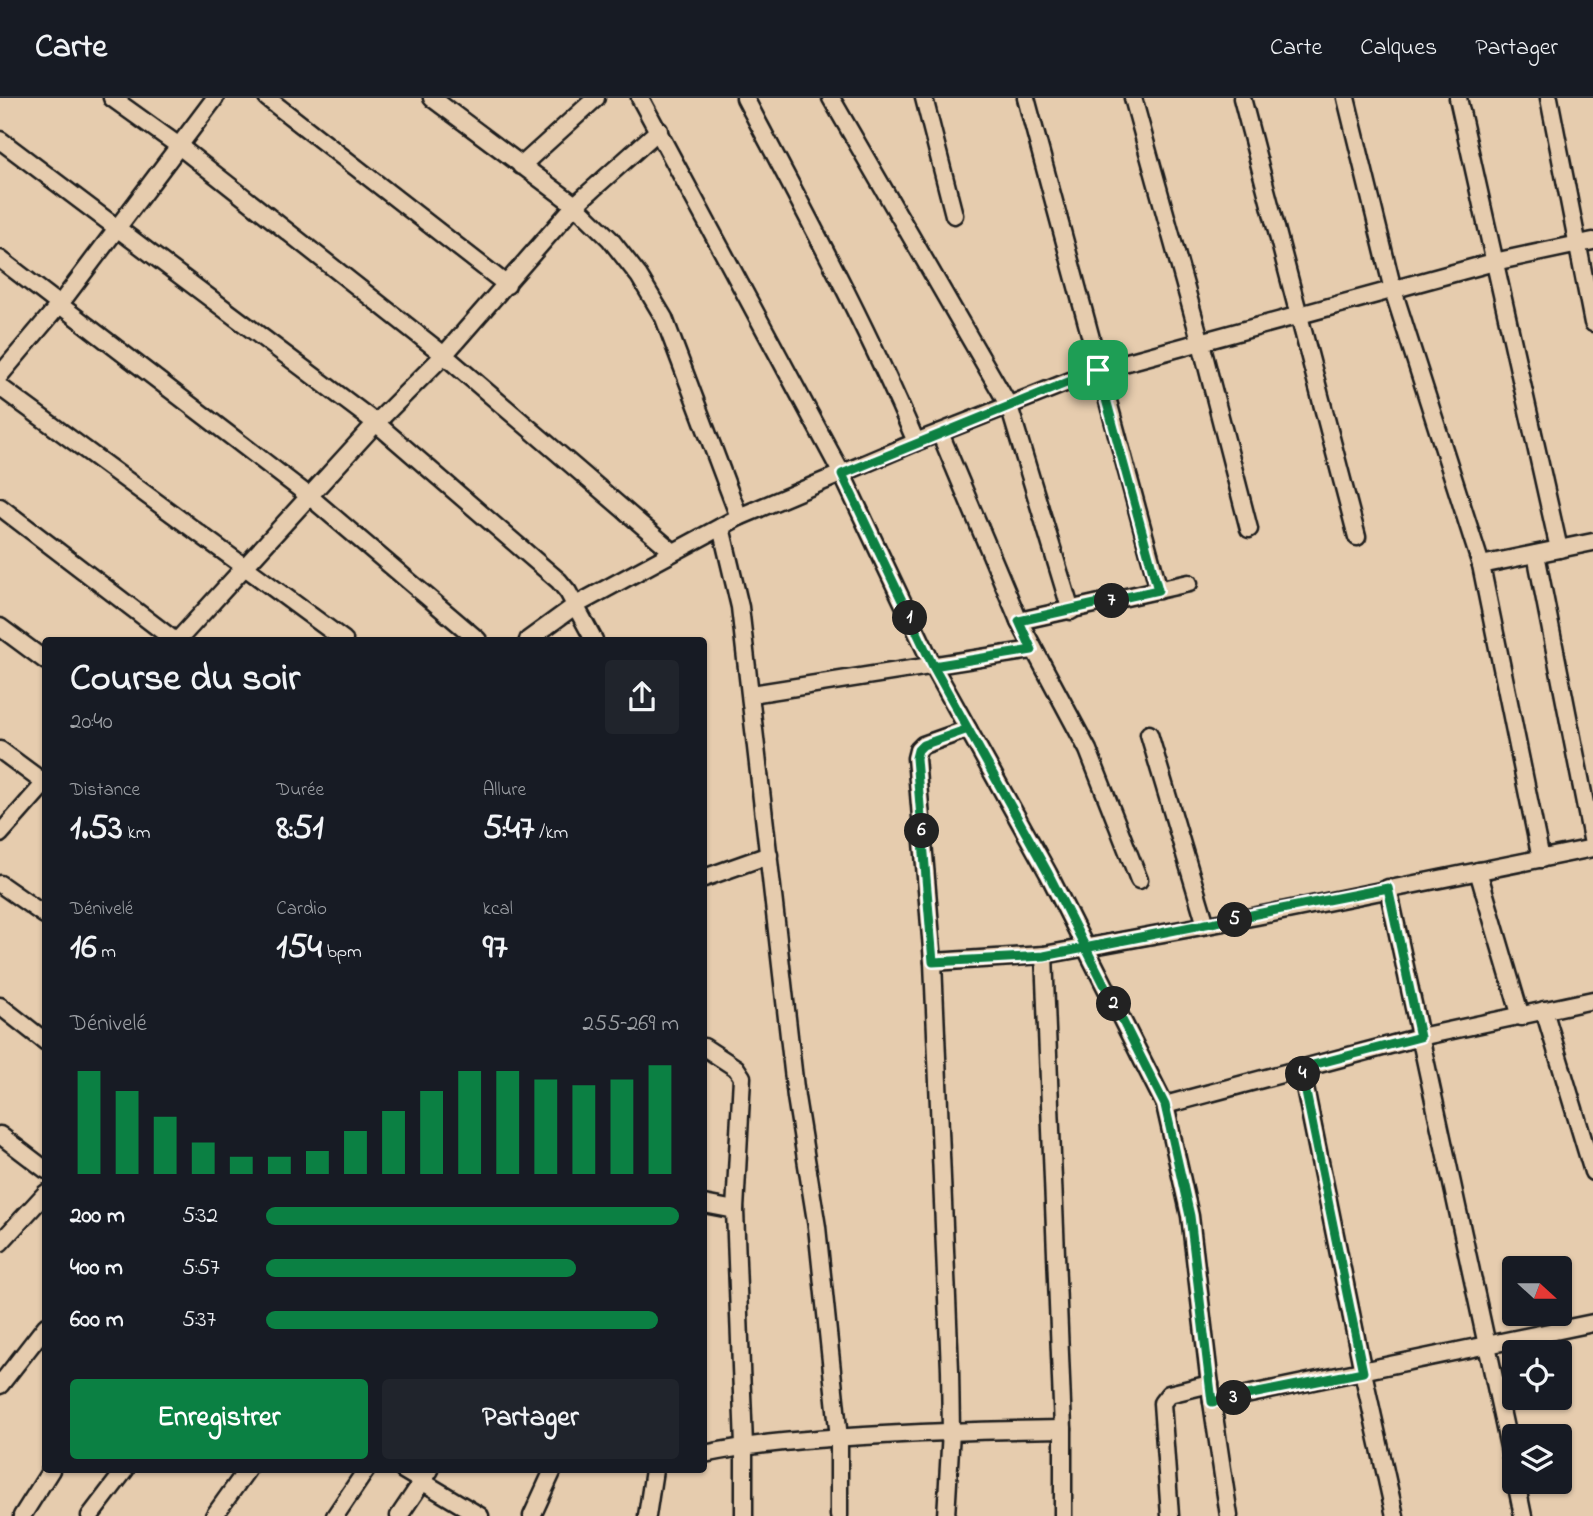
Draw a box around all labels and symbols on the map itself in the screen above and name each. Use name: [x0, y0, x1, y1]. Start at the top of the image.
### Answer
pin: [1068, 340, 1128, 400]
pin: 7: [1094, 584, 1130, 618]
pin: 1: [892, 601, 928, 636]
pin: 6: [904, 814, 940, 848]
pin: 5: [1218, 902, 1252, 938]
pin: 2: [1096, 986, 1132, 1021]
pin: 4: [1286, 1056, 1320, 1091]
north arrow: [1502, 1256, 1572, 1326]
pin: 3: [1216, 1380, 1252, 1416]

